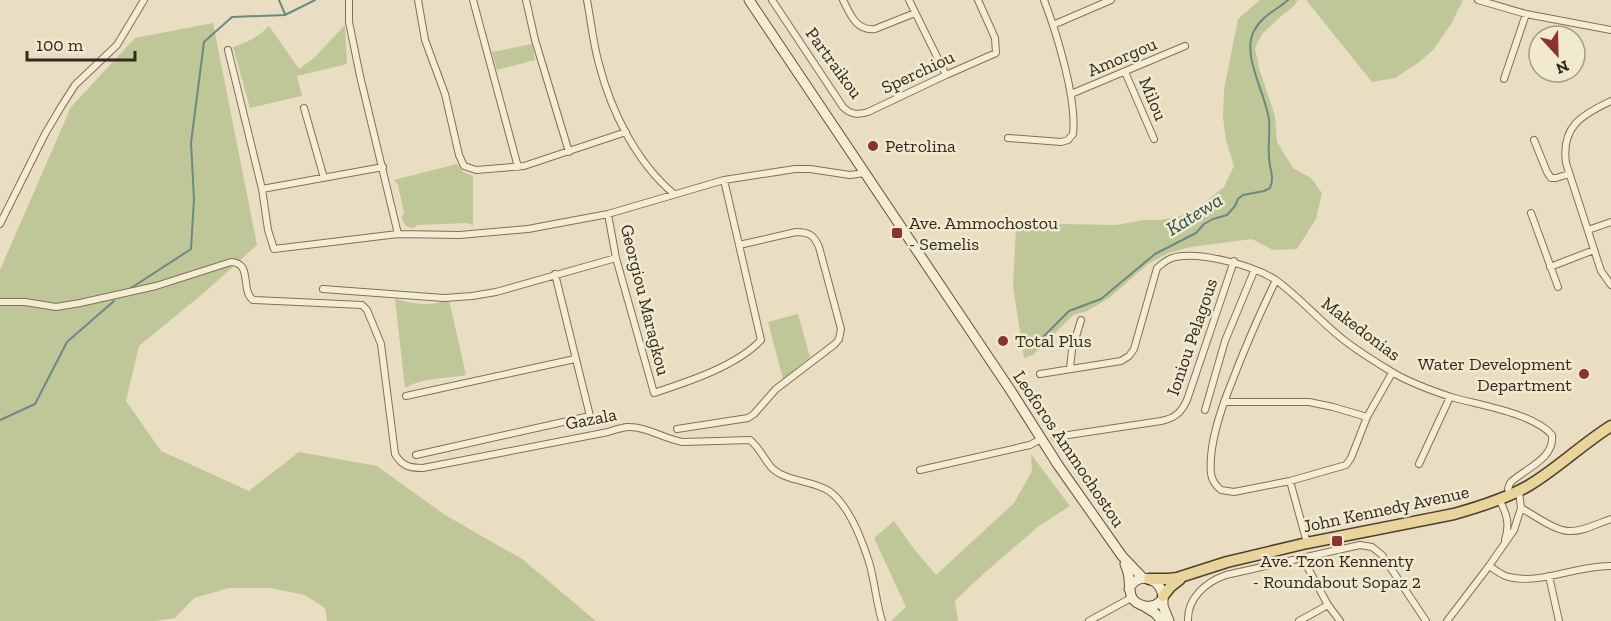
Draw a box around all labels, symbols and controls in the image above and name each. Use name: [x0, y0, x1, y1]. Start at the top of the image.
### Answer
street label: Partraikou: [801, 23, 867, 103]
scale bar: [27, 24, 135, 62]
north arrow: [1527, 24, 1587, 84]
street label: Amorgou: [1084, 33, 1160, 81]
text: 100 m: [36, 34, 84, 56]
street label: Sperchiou: [878, 45, 958, 99]
text: N: [1553, 56, 1572, 79]
street label: Milou: [1134, 74, 1172, 124]
place label: Petrolina: [885, 135, 956, 157]
marker: Petrolina: [866, 139, 880, 153]
water label: Katewa: [1161, 187, 1227, 241]
place label: Ave. Ammochostou - Semelis: [909, 212, 1058, 255]
street label: Georgiou Maragkou: [616, 222, 674, 378]
marker: Ave. Ammochostou - Semelis: [890, 226, 904, 240]
street label: Ioniou Pelagous: [1162, 275, 1222, 398]
street label: Makedonias: [1317, 292, 1405, 366]
place label: Total Plus: [1015, 330, 1092, 352]
marker: Total Plus: [996, 334, 1010, 348]
place label: Water Development Department: [1418, 353, 1572, 396]
street label: Leoforos Ammochostou: [1008, 367, 1130, 531]
marker: Water Development Department: [1577, 367, 1591, 381]
street label: Gazala: [564, 403, 619, 435]
street label: John Kennedy Avenue: [1301, 481, 1471, 537]
marker: Ave. Tzon Kennenty - Roundabout Sopaz 2: [1330, 534, 1344, 548]
place label: Ave. Tzon Kennenty - Roundabout Sopaz 2: [1253, 550, 1421, 593]

